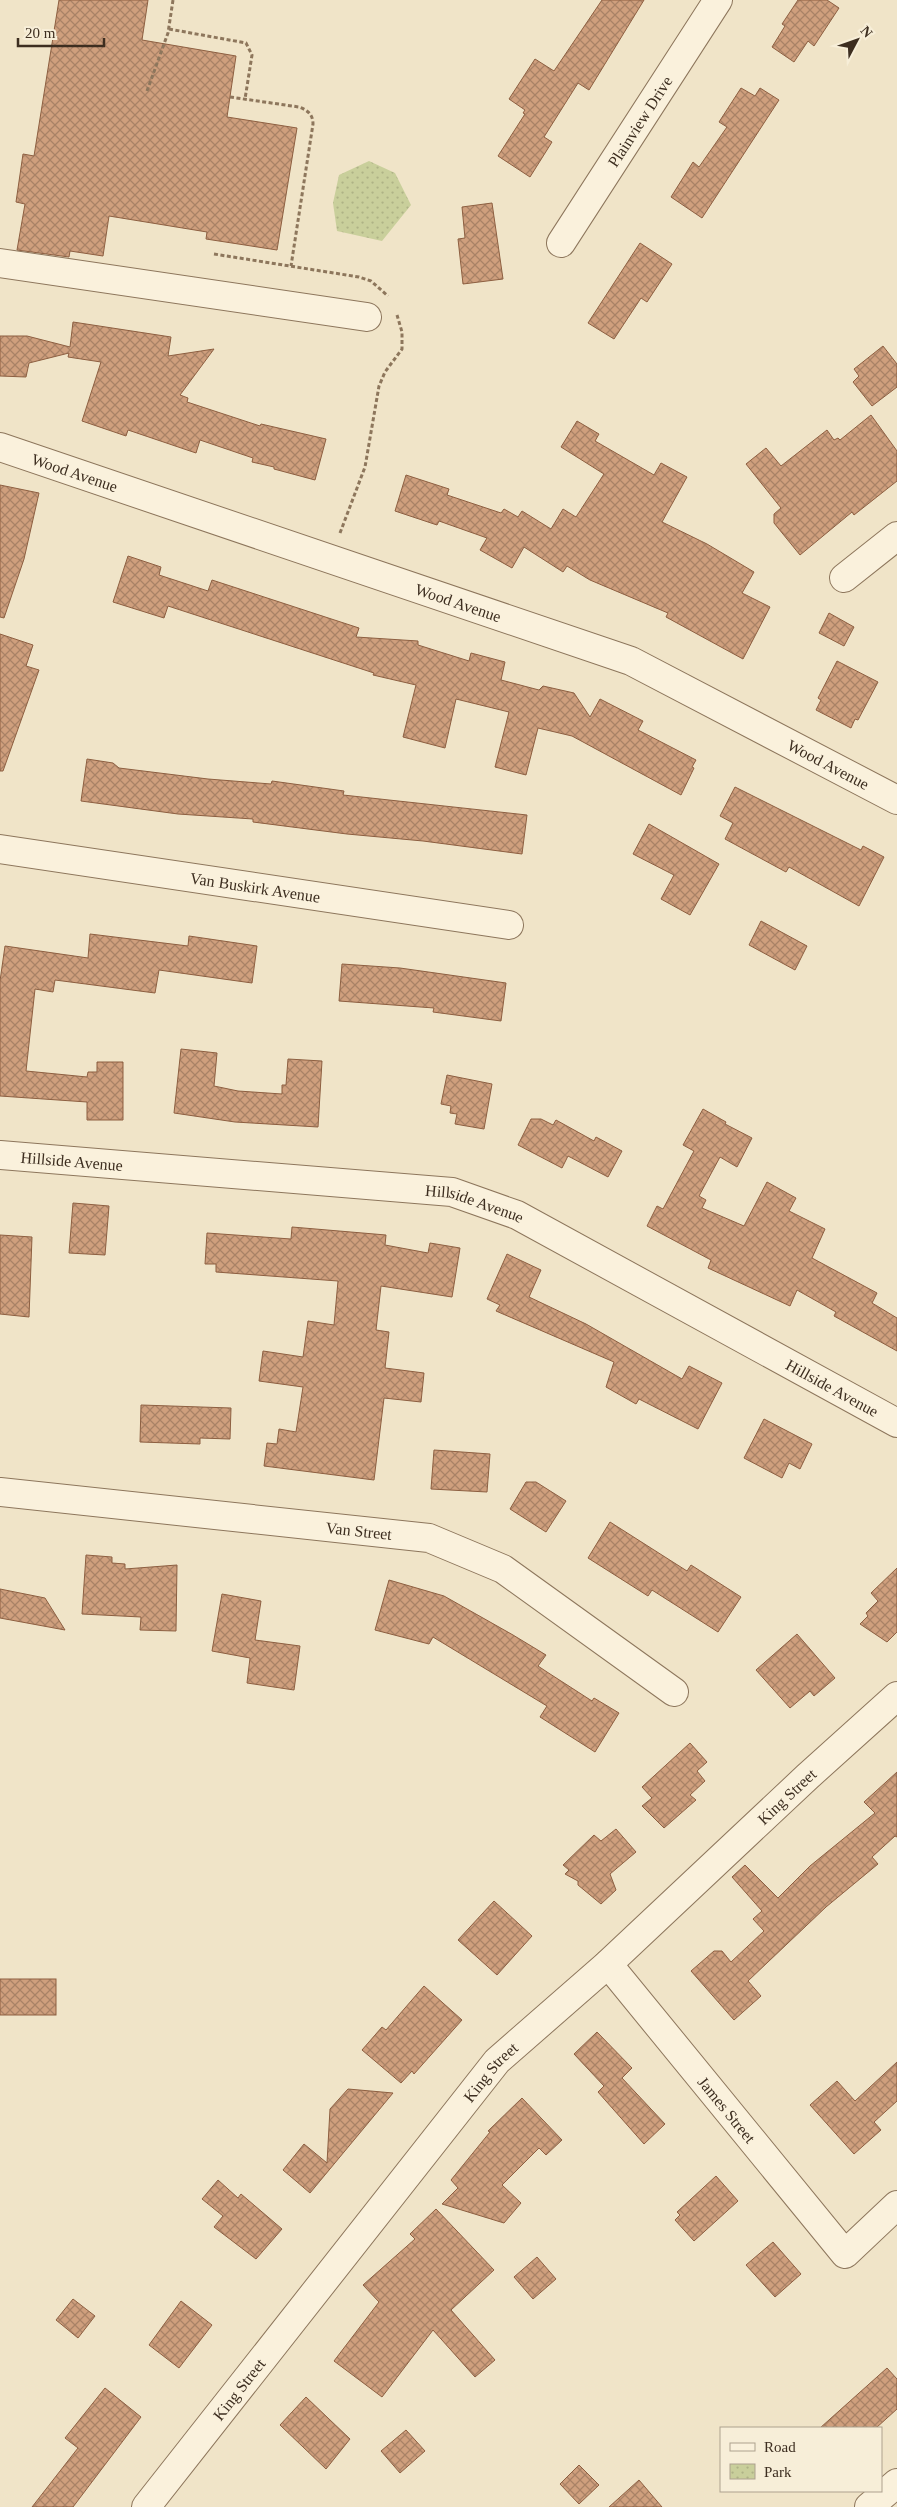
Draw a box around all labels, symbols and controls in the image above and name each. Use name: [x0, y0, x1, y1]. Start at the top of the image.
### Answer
scale bar: [18, 15, 104, 47]
north arrow: [832, 15, 882, 65]
text: N: [857, 23, 875, 41]
text: 20 m: [25, 25, 56, 41]
street label: Plainview Drive: [605, 73, 676, 170]
street label: Wood Avenue: [30, 450, 120, 495]
street label: Wood Avenue: [413, 580, 503, 625]
street label: Wood Avenue: [785, 736, 872, 793]
street label: Van Buskirk Avenue: [189, 869, 321, 906]
street label: Hillside Avenue: [20, 1149, 123, 1174]
street label: Hillside Avenue: [425, 1182, 527, 1226]
street label: Hillside Avenue: [783, 1356, 881, 1420]
street label: Van Street: [325, 1519, 393, 1543]
street label: King Street: [754, 1765, 820, 1828]
street label: King Street: [460, 2039, 522, 2105]
street label: James Street: [695, 2073, 759, 2147]
street label: King Street: [210, 2355, 269, 2424]
legend: [720, 2427, 882, 2492]
text: Road: [764, 2439, 796, 2455]
text: Park: [764, 2464, 792, 2480]

